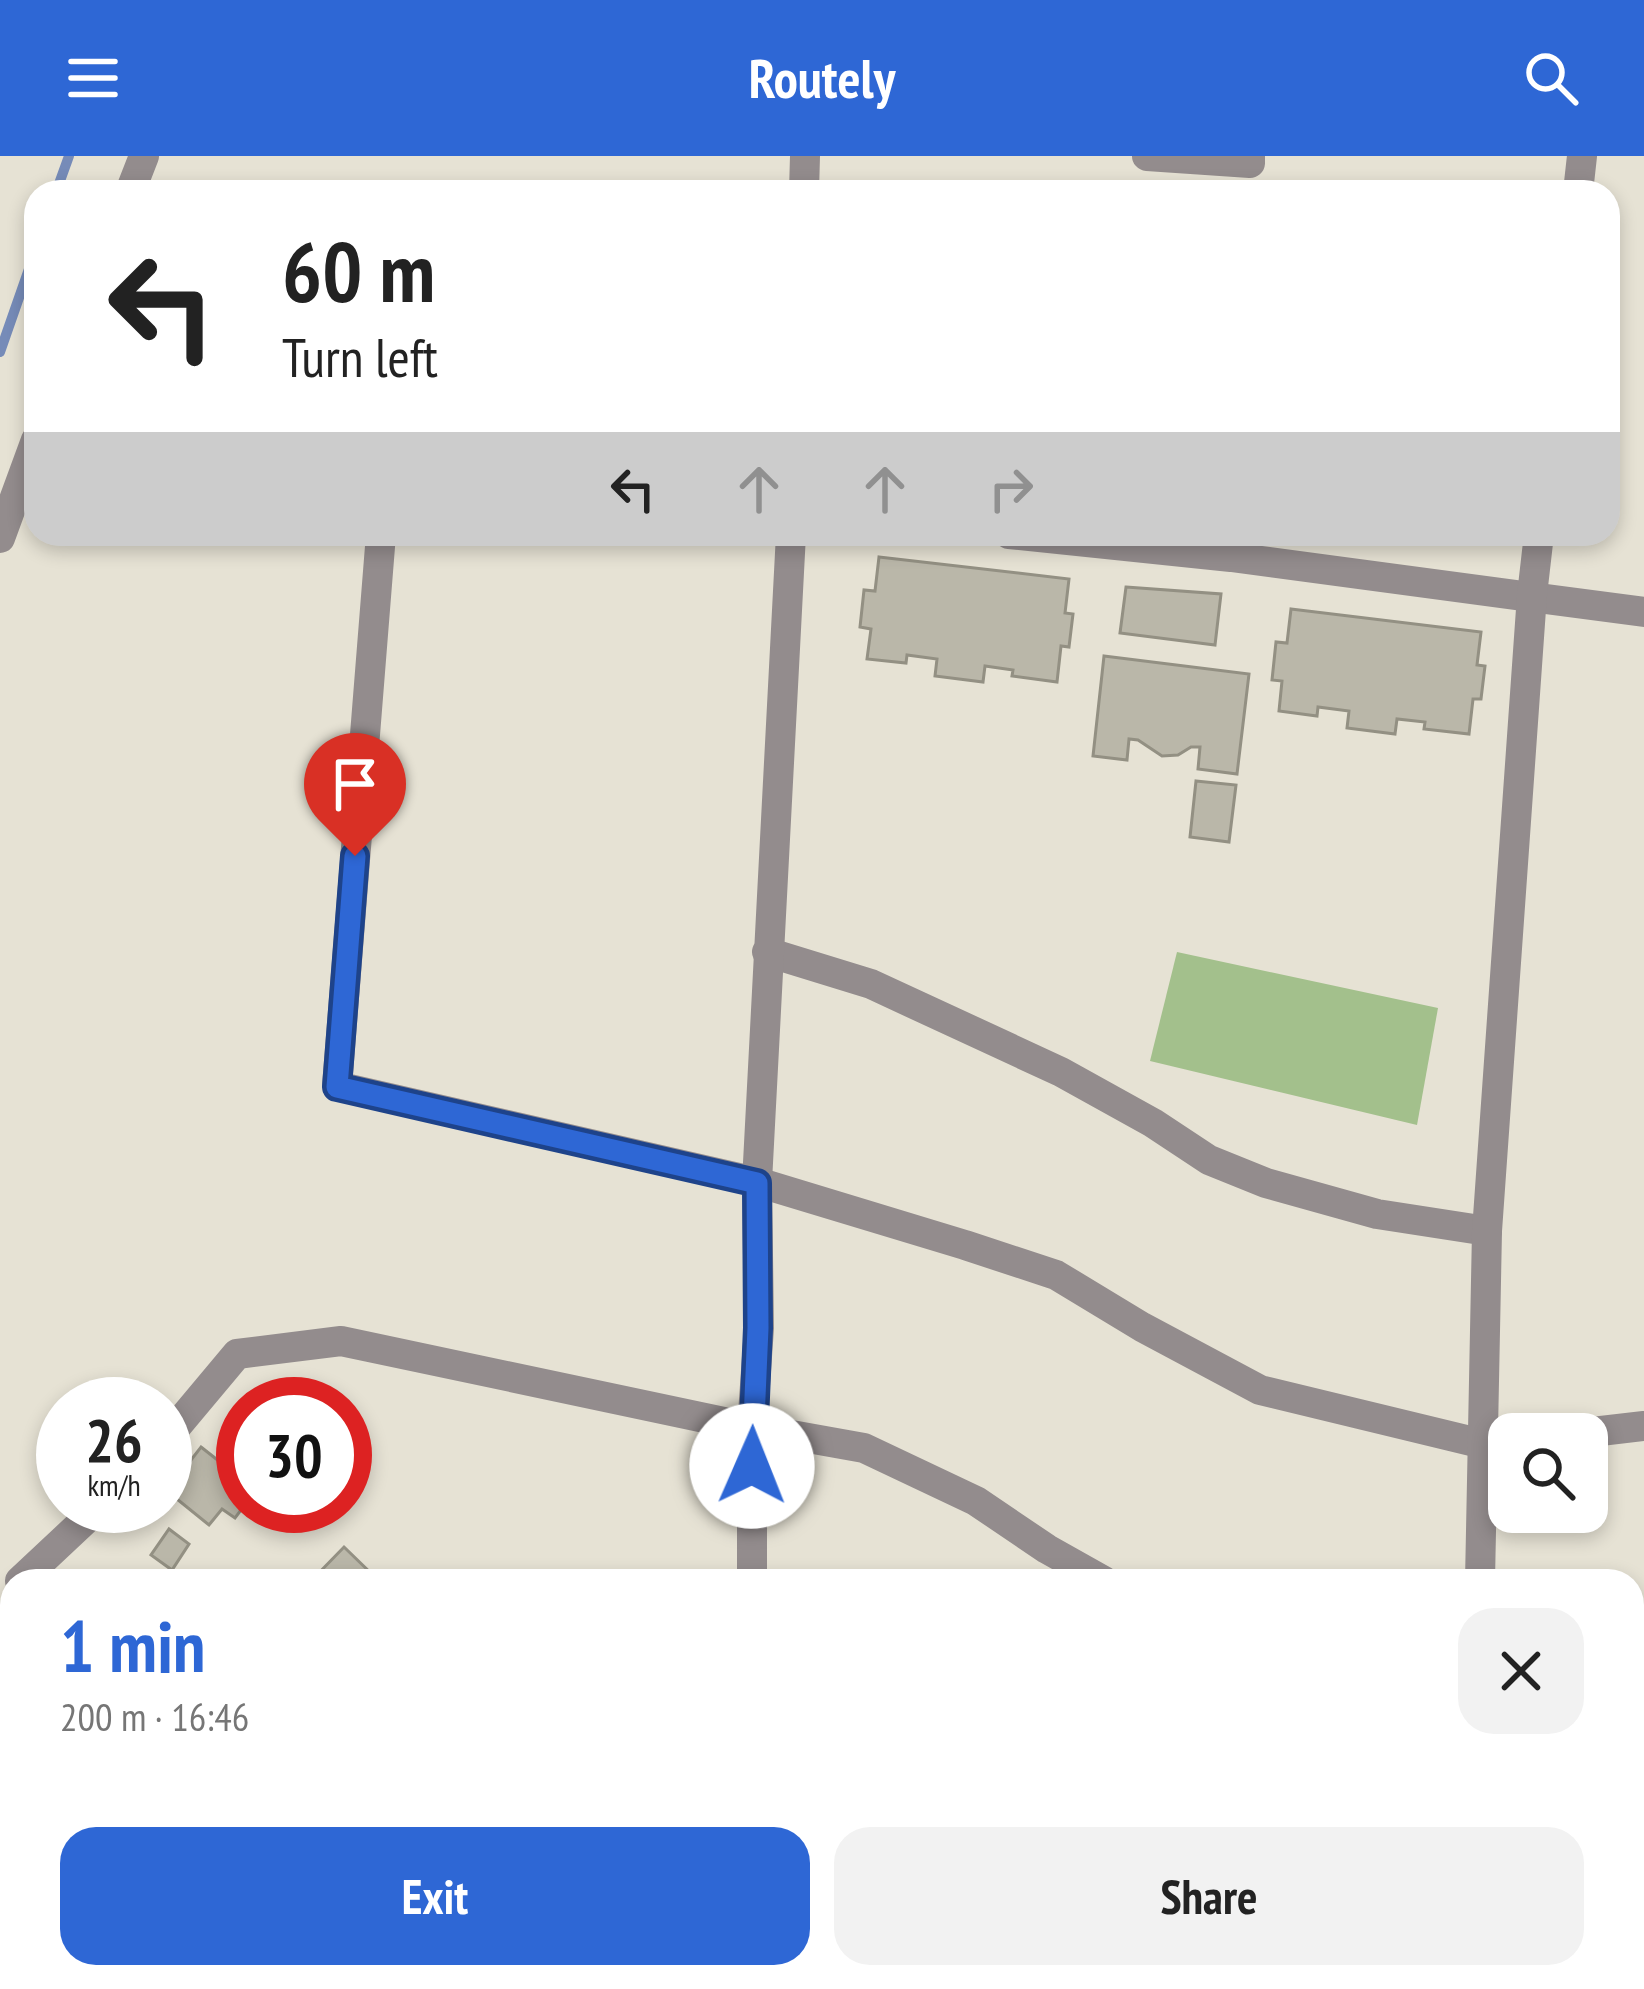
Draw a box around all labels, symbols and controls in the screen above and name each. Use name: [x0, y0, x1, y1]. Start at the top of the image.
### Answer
text: Routely: [749, 43, 895, 113]
icon: menu: [60, 45, 126, 111]
icon: search: [1518, 45, 1584, 111]
text: 60 m: [282, 216, 435, 325]
icon: left: [84, 228, 240, 384]
text: Turn left: [282, 322, 438, 392]
icon: left: [600, 456, 666, 522]
icon: ahead: [726, 456, 792, 522]
icon: ahead: [852, 456, 918, 522]
icon: right: [978, 456, 1044, 522]
pin: [304, 733, 406, 856]
icon: arrive: [322, 751, 388, 817]
speed limit sign: 30: [216, 1377, 372, 1533]
text: 26: [85, 1401, 143, 1479]
position arrow: [689, 1403, 815, 1529]
map controls: [1488, 1413, 1608, 1533]
button: search: [1488, 1413, 1608, 1533]
text: km/h: [87, 1465, 141, 1504]
text: 1 min: [60, 1599, 205, 1692]
button: close: [1458, 1608, 1584, 1734]
text: 200 m · 16:46: [60, 1691, 249, 1742]
button: Exit: [60, 1827, 810, 1965]
button: Share: [834, 1827, 1584, 1965]

